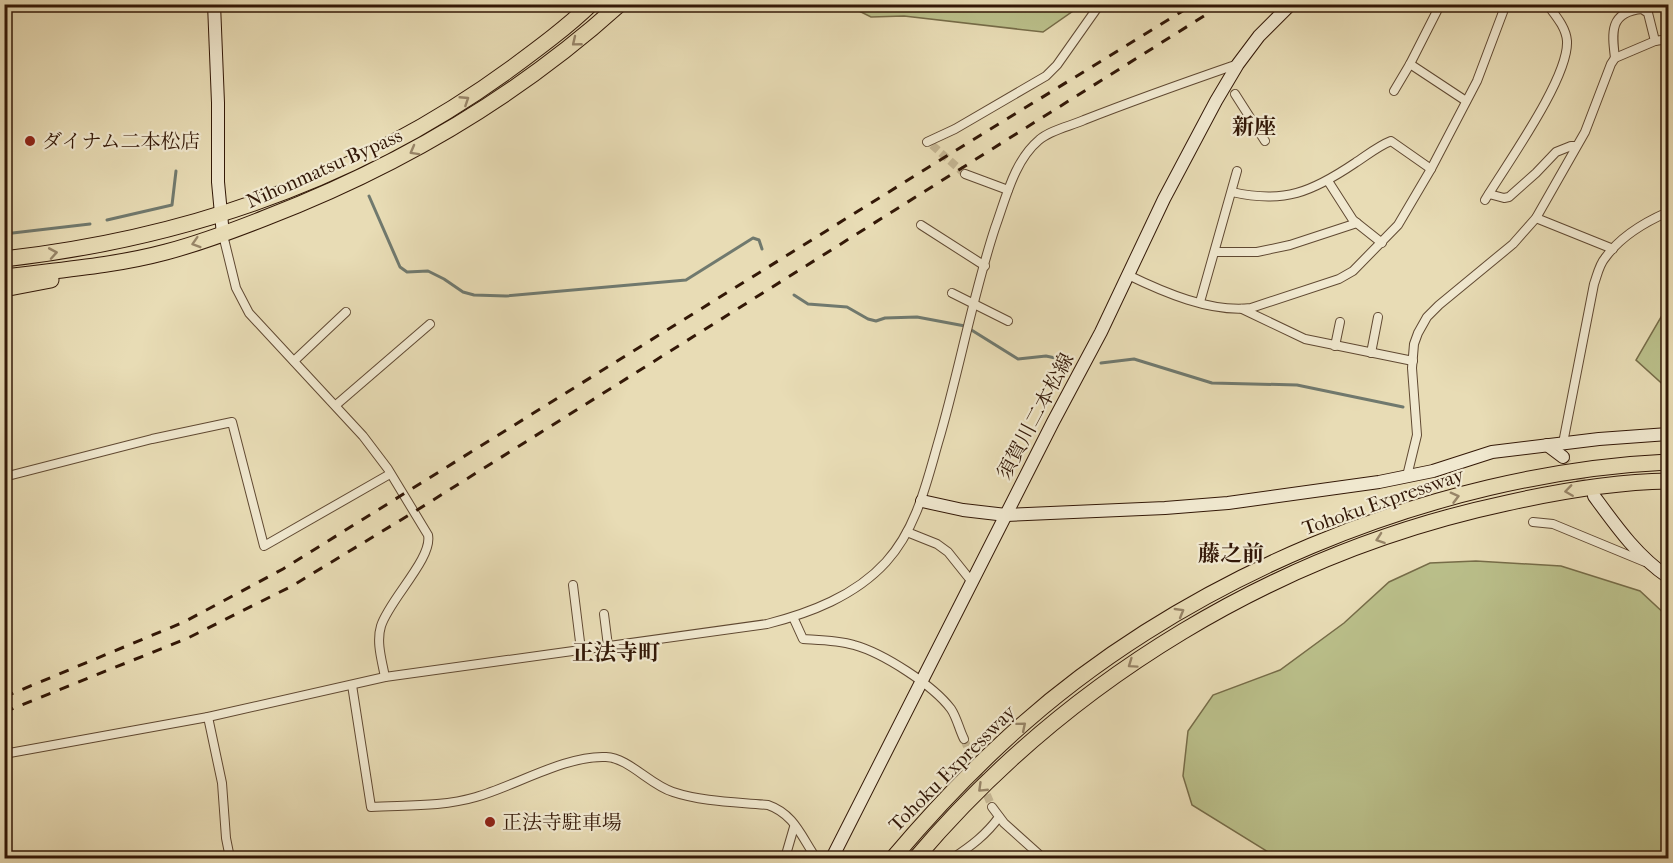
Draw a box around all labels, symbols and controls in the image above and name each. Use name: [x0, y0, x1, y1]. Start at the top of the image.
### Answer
one-way arrow: [571, 35, 582, 46]
one-way arrow: [458, 96, 469, 107]
district label: 新座: [1232, 114, 1276, 140]
street label: Nihonmatsu Bypass: [243, 124, 406, 213]
place label: ダイナム二本松店: [42, 130, 201, 153]
marker: ダイナム二本松店: [23, 134, 37, 148]
one-way arrow: [410, 144, 420, 155]
one-way arrow: [191, 236, 202, 248]
one-way arrow: [48, 248, 57, 260]
street label: 須賀川二本松線: [992, 349, 1078, 483]
street label: Tohoku Expressway: [1299, 463, 1468, 540]
one-way arrow: [1564, 485, 1573, 497]
one-way arrow: [1449, 492, 1460, 504]
one-way arrow: [1375, 531, 1386, 544]
district label: 藤之前: [1198, 541, 1264, 567]
one-way arrow: [1173, 608, 1184, 620]
district label: 正法寺町: [572, 640, 660, 666]
one-way arrow: [1127, 657, 1138, 668]
street label: Tohoku Expressway: [884, 699, 1021, 836]
one-way arrow: [1015, 723, 1026, 734]
one-way arrow: [978, 781, 988, 792]
place label: 正法寺駐車場: [502, 811, 622, 834]
marker: 正法寺駐車場: [483, 815, 497, 829]

